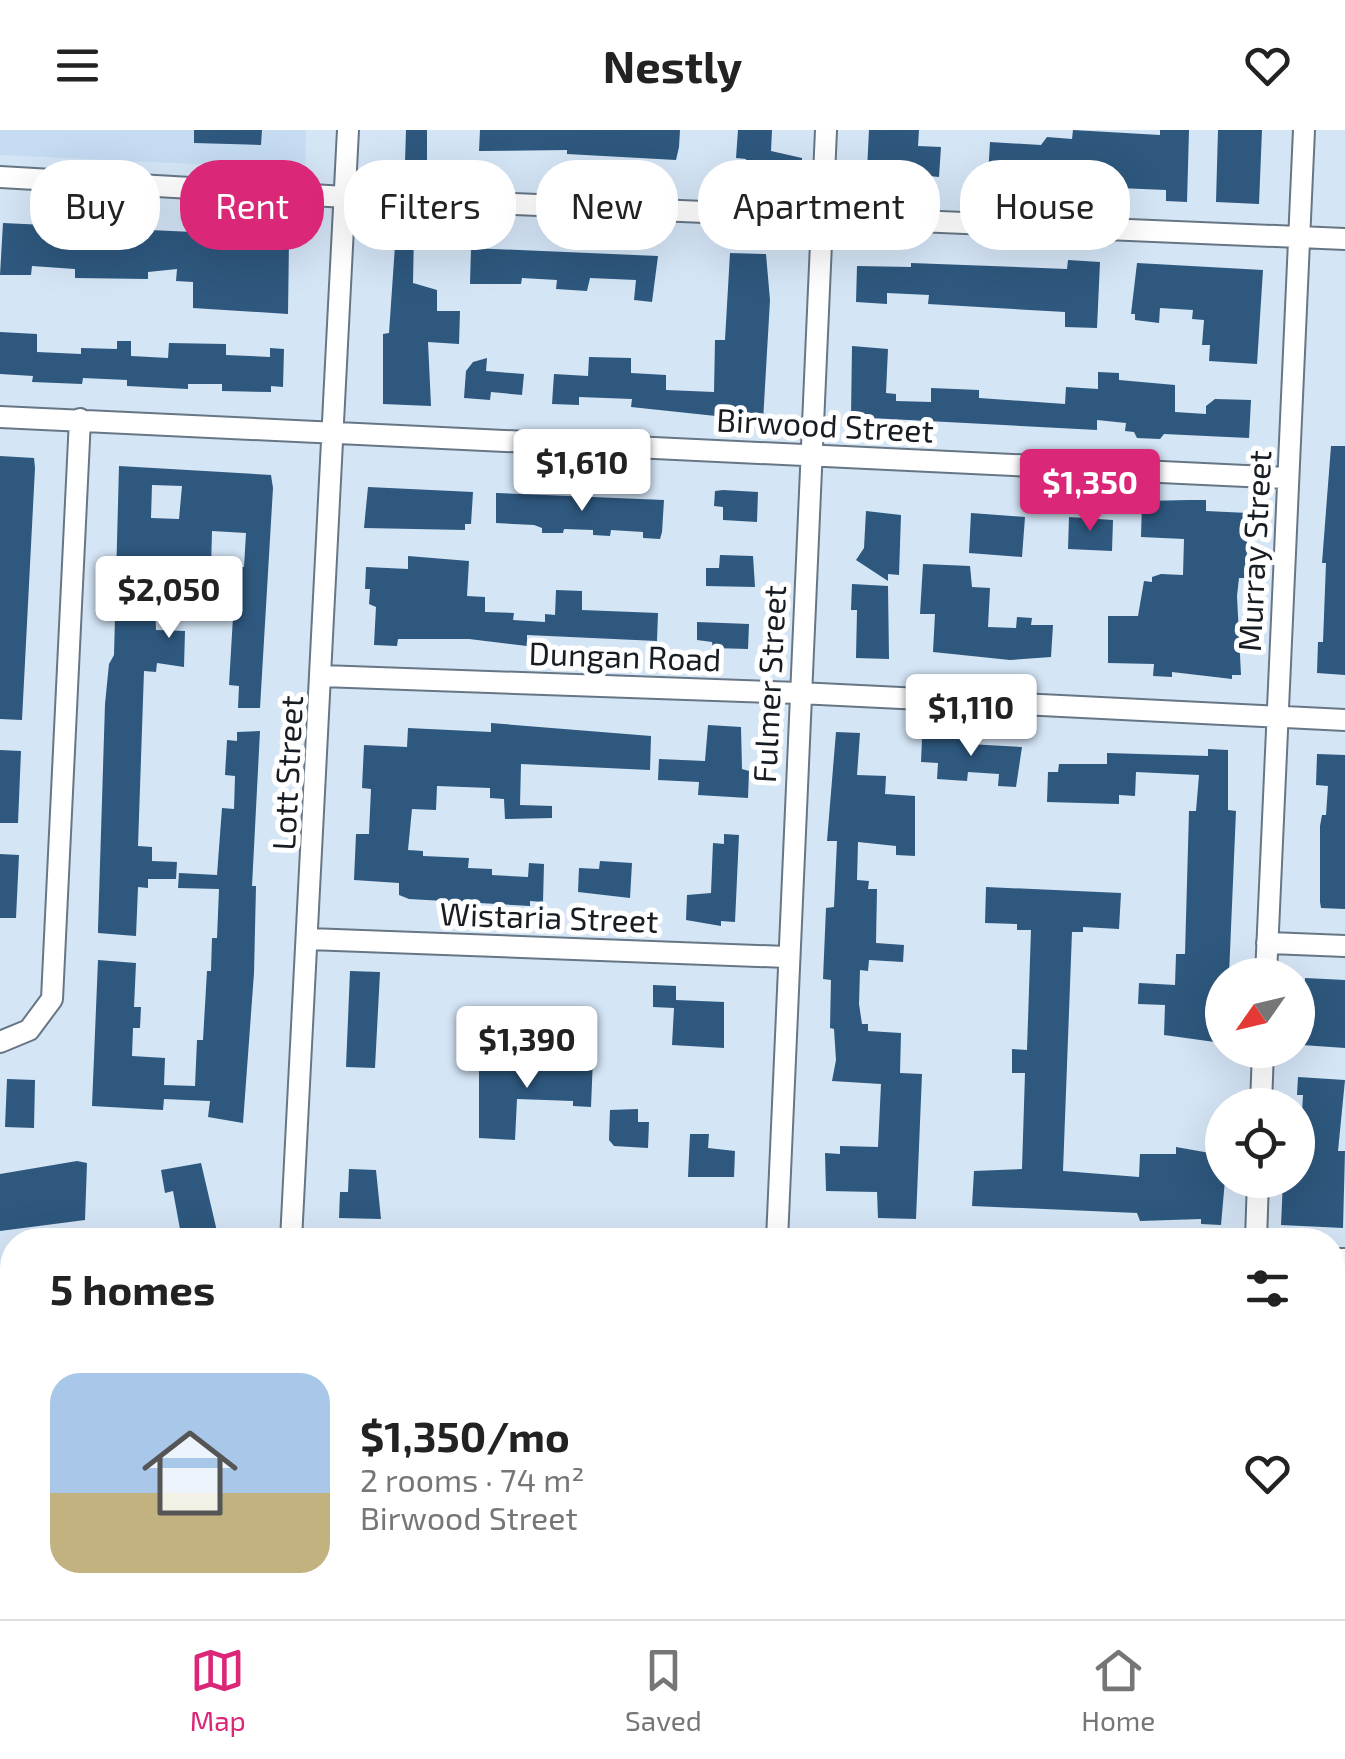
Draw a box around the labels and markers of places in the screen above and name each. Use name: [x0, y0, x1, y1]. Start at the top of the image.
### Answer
pin: $1,610: [501, 429, 663, 514]
pin: $1,350: [1009, 449, 1171, 534]
pin: $2,050: [88, 556, 250, 641]
pin: $1,110: [890, 674, 1052, 759]
pin: $1,390: [446, 1006, 608, 1091]

